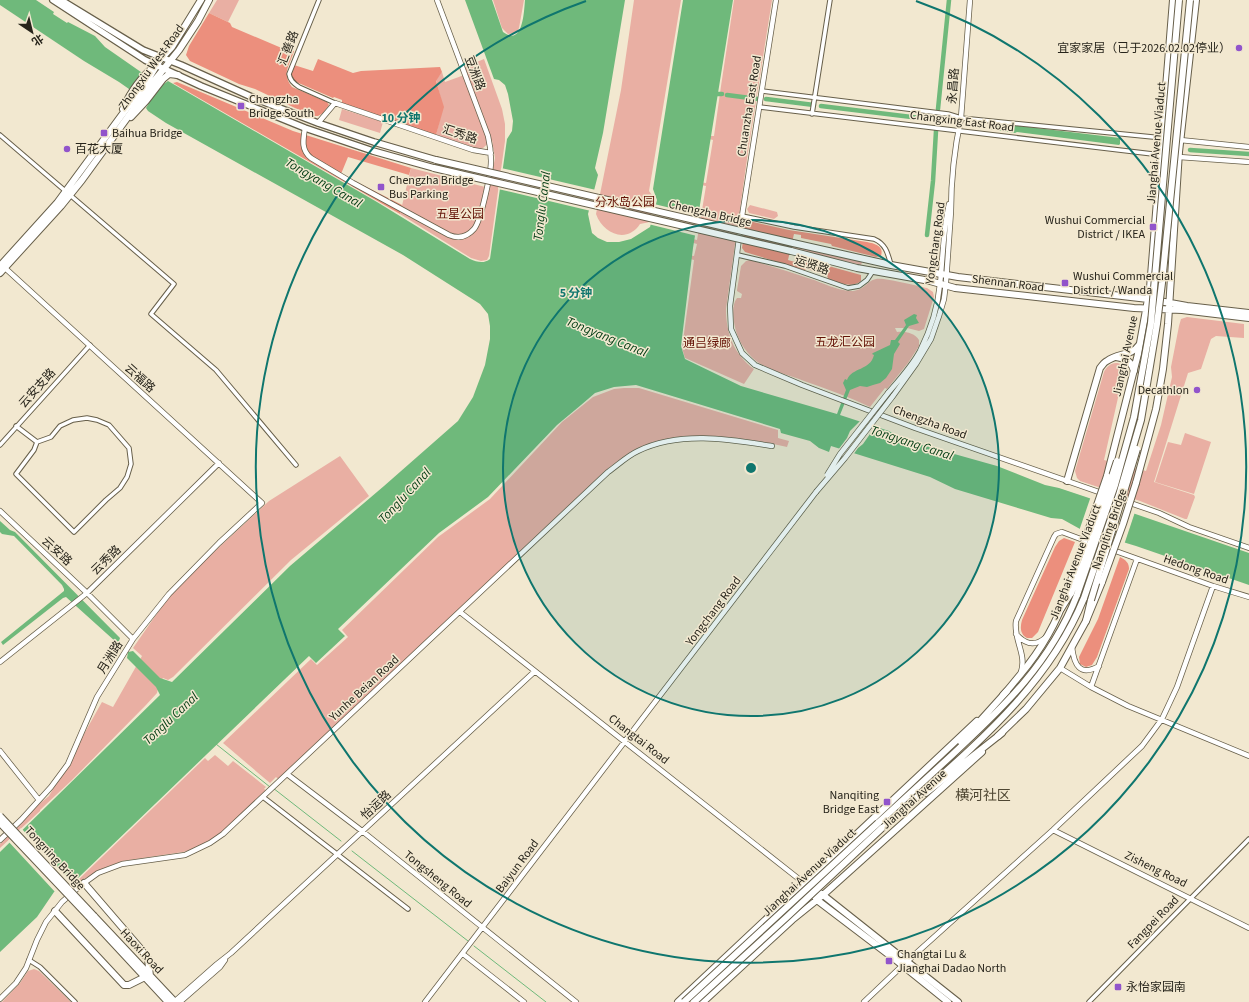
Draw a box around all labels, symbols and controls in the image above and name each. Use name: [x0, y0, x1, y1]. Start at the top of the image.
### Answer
north arrow: [12, 12, 52, 52]
street label: Zhongxiu West Road: [115, 21, 188, 113]
street label: 汇善路: [274, 28, 303, 68]
text: 北: [29, 30, 46, 49]
place label: 宜家家居（已于2026.02.02停业）: [1057, 40, 1231, 57]
marker: 宜家家居（已于2026.02.02停业）: [1234, 43, 1244, 53]
street label: 豆洲路: [460, 53, 489, 93]
street label: Chuanzha East Road: [733, 54, 766, 158]
street label: 永昌路: [944, 67, 963, 105]
street label: Jianghai Avenue Viaduct: [1143, 81, 1170, 205]
place label: Chengzha Bridge South: [249, 91, 314, 122]
marker: Chengzha Bridge South: [236, 101, 246, 111]
street label: Changxing East Road: [909, 107, 1015, 136]
text: 10 分钟: [381, 110, 421, 127]
street label: 汇秀路: [440, 121, 480, 148]
place label: Baihua Bridge: [112, 125, 182, 142]
marker: Baihua Bridge: [99, 128, 109, 138]
place label: 百花大厦: [75, 141, 123, 158]
marker: 百花大厦: [62, 144, 72, 154]
water label: Tongyang Canal: [282, 154, 366, 213]
water label: Tonglu Canal: [529, 170, 555, 242]
place label: Chengzha Bridge Bus Parking: [389, 172, 474, 203]
marker: Chengzha Bridge Bus Parking: [376, 182, 386, 192]
park label: 分水岛公园: [595, 194, 655, 211]
street label: Chengzha Bridge: [667, 196, 753, 231]
street label: Yongchang Road: [921, 201, 950, 286]
park label: 五星公园: [436, 206, 484, 223]
place label: Wushui Commercial District / IKEA: [1045, 212, 1145, 243]
marker: Wushui Commercial District / IKEA: [1148, 222, 1158, 232]
street label: 运贤路: [792, 252, 832, 279]
place label: Wushui Commercial District / Wanda: [1073, 268, 1173, 299]
street label: Shennan Road: [971, 271, 1045, 296]
marker: Wushui Commercial District / Wanda: [1060, 278, 1070, 288]
text: 5 分钟: [560, 285, 592, 302]
water label: Tongyang Canal: [563, 312, 651, 362]
street label: Jianghai Avenue: [1109, 314, 1142, 398]
park label: 五龙汇公园: [815, 334, 875, 351]
park label: 通吕绿廊: [683, 335, 731, 352]
street label: 云福路: [121, 360, 159, 397]
street label: 云安支路: [15, 365, 60, 412]
place label: Decathlon: [1138, 382, 1189, 399]
marker: Decathlon: [1192, 385, 1202, 395]
street label: Chengzha Road: [890, 401, 969, 444]
water label: Tongyang Canal: [868, 421, 956, 465]
centre of rings: [744, 461, 758, 475]
water label: Tonglu Canal: [374, 463, 436, 527]
street label: Nanqiting Bridge: [1088, 486, 1131, 572]
street label: Jianghai Avenue Viaduct: [1046, 502, 1105, 622]
street label: 云安路: [38, 533, 76, 570]
street label: 云秀路: [87, 542, 125, 579]
street label: Hedong Road: [1161, 550, 1231, 589]
street label: Yongchang Road: [681, 573, 745, 650]
street label: 月洲路: [94, 637, 127, 677]
street label: Yunhe Beian Road: [325, 651, 403, 726]
water label: Tonglu Canal: [139, 688, 203, 749]
street label: Changtai Road: [605, 710, 673, 769]
street label: Jianghai Avenue: [878, 766, 951, 833]
district label: 横河社区: [955, 786, 1011, 806]
street label: 怡运路: [357, 787, 395, 824]
place label: Nanqiting Bridge East: [823, 787, 879, 818]
marker: Nanqiting Bridge East: [882, 797, 892, 807]
street label: Tongning Bridge: [20, 823, 89, 894]
street label: Jianghai Avenue Viaduct: [759, 824, 860, 920]
street label: Baiyun Road: [492, 836, 543, 897]
street label: Tongsheng Road: [400, 847, 475, 912]
street label: Zisheng Road: [1122, 847, 1190, 892]
street label: Fangpei Road: [1124, 892, 1183, 953]
street label: Haoxi Road: [116, 925, 167, 978]
place label: Changtai Lu & Jianghai Dadao North: [897, 946, 1006, 977]
marker: Changtai Lu & Jianghai Dadao North: [884, 956, 894, 966]
place label: 永怡家园南: [1126, 979, 1186, 996]
marker: 永怡家园南: [1113, 982, 1123, 992]

